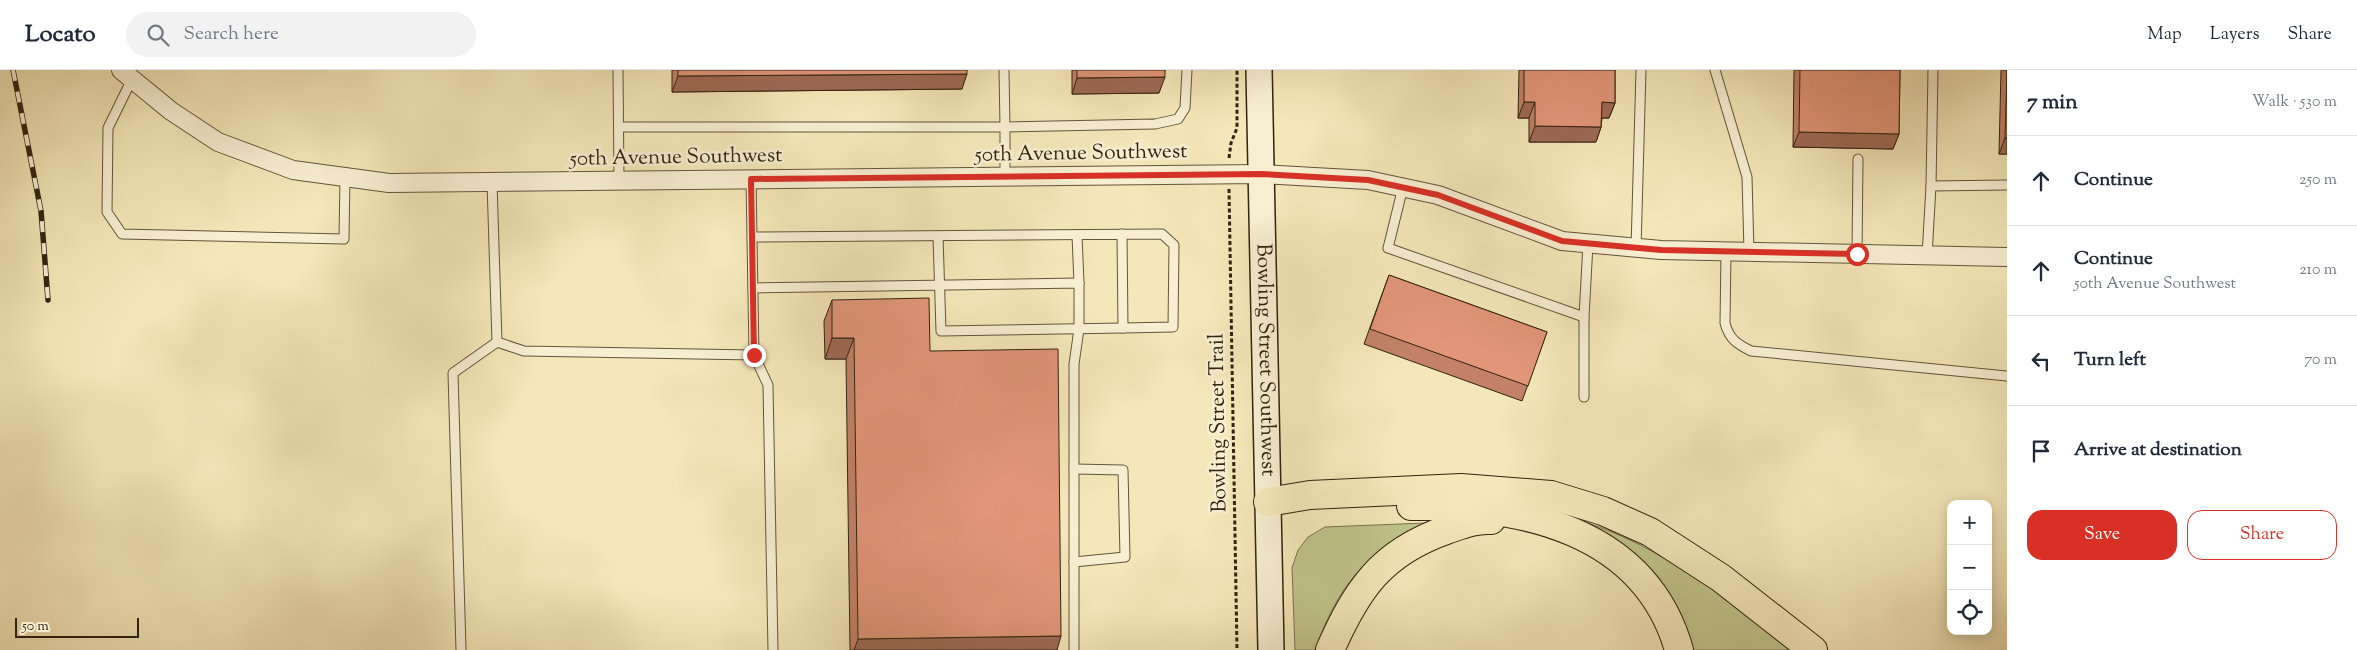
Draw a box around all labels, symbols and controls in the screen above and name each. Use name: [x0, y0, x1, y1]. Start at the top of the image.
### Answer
search box: [126, 12, 476, 57]
text: Locato: [25, 18, 96, 52]
icon: search: [144, 21, 172, 49]
text: Search here: [184, 21, 279, 48]
text: Map: [2147, 22, 2182, 48]
text: Layers: [2210, 22, 2260, 48]
text: Share: [2288, 22, 2332, 48]
text: 7 min: [2027, 88, 2078, 118]
text: Walk · 530 m: [2252, 91, 2337, 114]
street label: 50th Avenue Southwest: [973, 137, 1188, 171]
street label: 50th Avenue Southwest: [568, 141, 783, 175]
icon: ahead: [2027, 167, 2055, 195]
text: Continue: [2074, 167, 2153, 194]
text: 250 m: [2299, 169, 2337, 192]
street label: Bowling Street Southwest: [1248, 243, 1282, 477]
route start: [1846, 243, 1869, 266]
text: Continue: [2074, 246, 2153, 273]
icon: ahead: [2027, 257, 2055, 285]
text: 210 m: [2299, 259, 2337, 282]
text: 50th Avenue Southwest: [2074, 273, 2236, 296]
street label: Bowling Street Trail: [1202, 333, 1236, 513]
route end: [743, 344, 766, 367]
icon: left: [2027, 347, 2055, 375]
text: Turn left: [2074, 347, 2146, 374]
text: 70 m: [2304, 349, 2337, 372]
icon: arrive: [2027, 437, 2055, 465]
text: Arrive at destination: [2074, 437, 2242, 464]
map controls: [1947, 500, 1992, 635]
button: +: [1947, 500, 1992, 545]
button: Save: [2027, 510, 2177, 560]
button: Share: [2187, 510, 2337, 560]
button: −: [1947, 545, 1992, 590]
button: locate: [1947, 590, 1992, 635]
scale bar: [15, 615, 139, 638]
text: 50 m: [22, 617, 49, 637]

